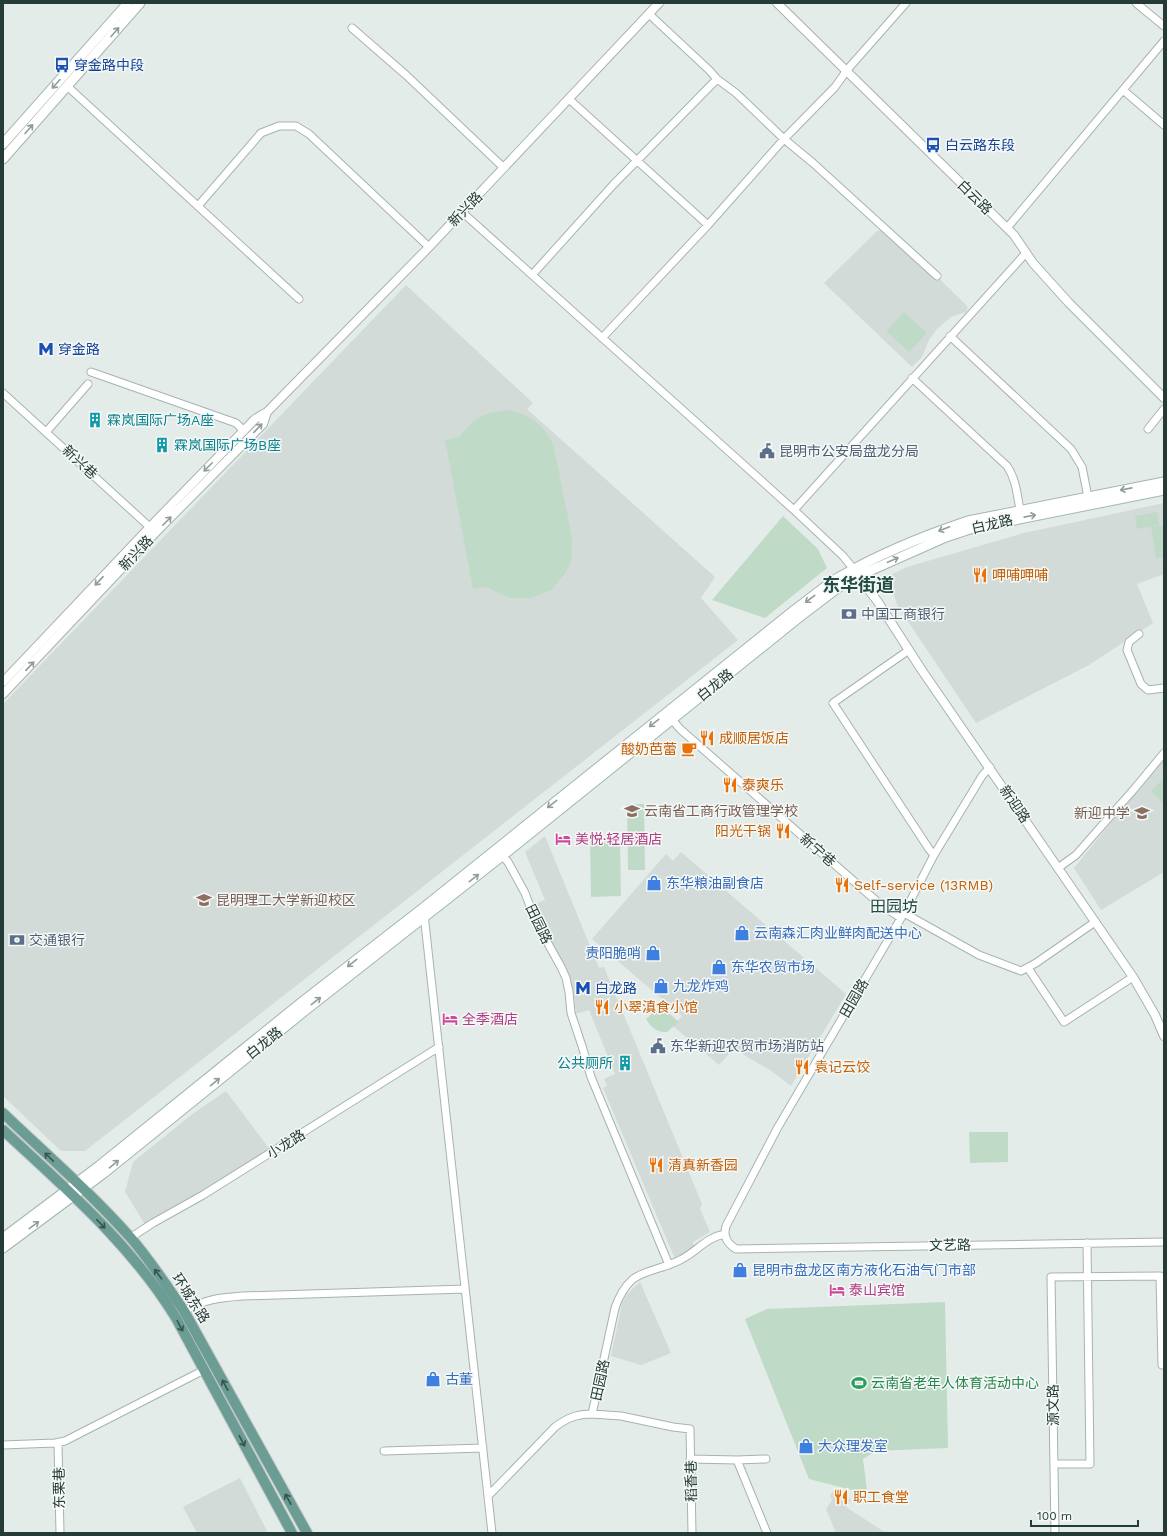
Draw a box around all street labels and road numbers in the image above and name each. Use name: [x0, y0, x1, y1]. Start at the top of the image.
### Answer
street label: 白云路: [954, 176, 996, 218]
street label: 新兴路: [445, 188, 485, 230]
street label: 新兴巷: [59, 442, 101, 482]
street label: 白龙路: [970, 511, 1014, 537]
street label: 新兴路: [116, 532, 156, 574]
street label: 白龙路: [694, 666, 736, 704]
street label: 新迎路: [997, 782, 1033, 826]
street label: 新宁巷: [797, 830, 839, 870]
street label: 田园路: [523, 902, 555, 946]
street label: 田园路: [837, 976, 871, 1020]
street label: 白龙路: [243, 1024, 285, 1062]
street label: 小龙路: [264, 1126, 308, 1162]
street label: 文艺路: [929, 1237, 971, 1253]
street label: 环城东路: [169, 1270, 213, 1326]
street label: 田园路: [588, 1358, 612, 1402]
street label: 源文路: [1045, 1384, 1061, 1426]
street label: 稻香巷: [683, 1460, 699, 1502]
street label: 东栗巷: [51, 1467, 67, 1509]

